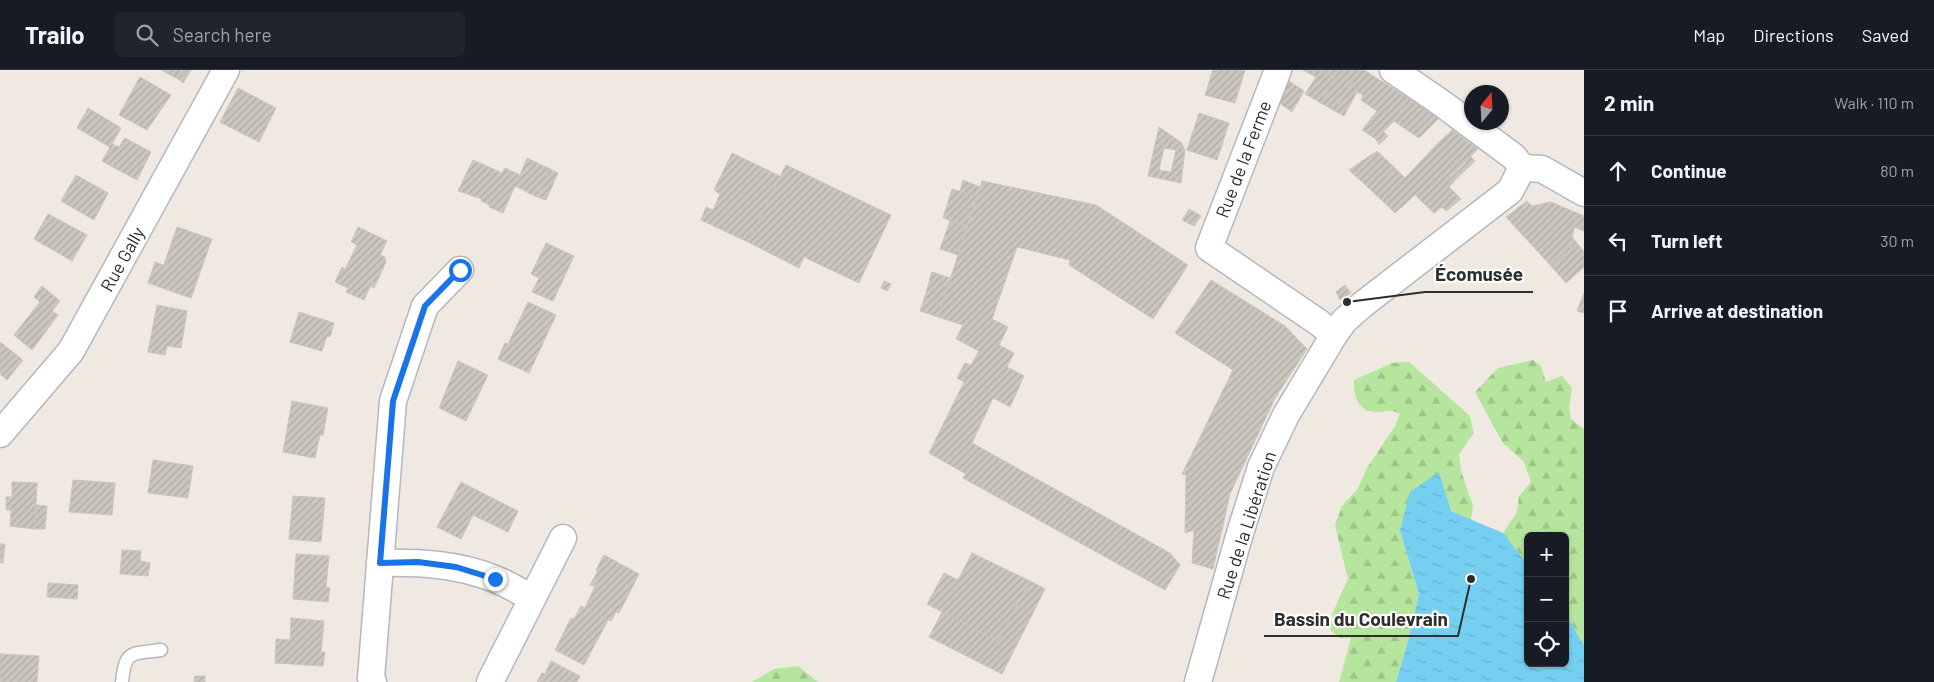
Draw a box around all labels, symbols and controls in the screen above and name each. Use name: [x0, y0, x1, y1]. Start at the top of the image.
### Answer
search box: [115, 12, 465, 57]
text: Trailo: [25, 20, 85, 49]
icon: search: [133, 21, 161, 49]
text: Search here: [173, 23, 272, 46]
text: Map: [1693, 24, 1725, 46]
text: Directions: [1753, 24, 1834, 46]
text: Saved: [1862, 24, 1909, 46]
north arrow: [1464, 85, 1509, 130]
text: 2 min: [1604, 90, 1654, 115]
text: Walk · 110 m: [1834, 93, 1914, 112]
street label: Rue de la Ferme: [1211, 97, 1275, 221]
icon: ahead: [1604, 157, 1632, 185]
text: Continue: [1651, 159, 1727, 182]
text: 80 m: [1880, 161, 1914, 180]
street label: Rue Gally: [95, 223, 149, 295]
icon: left: [1604, 227, 1632, 255]
text: Turn left: [1651, 229, 1722, 252]
text: 30 m: [1880, 231, 1914, 250]
callout: Écomusée: [1425, 258, 1533, 292]
route start: [449, 259, 472, 282]
text: Écomusée: [1435, 262, 1523, 285]
icon: arrive: [1604, 297, 1632, 325]
text: Arrive at destination: [1651, 299, 1823, 322]
street label: Rue de la Libération: [1212, 448, 1280, 602]
map controls: [1524, 532, 1569, 667]
button: +: [1524, 532, 1569, 577]
route end: [484, 568, 507, 591]
button: −: [1524, 577, 1569, 622]
callout: Bassin du Coulevrain: [1264, 602, 1458, 636]
text: Bassin du Coulevrain: [1274, 607, 1448, 630]
button: locate: [1524, 622, 1569, 667]

